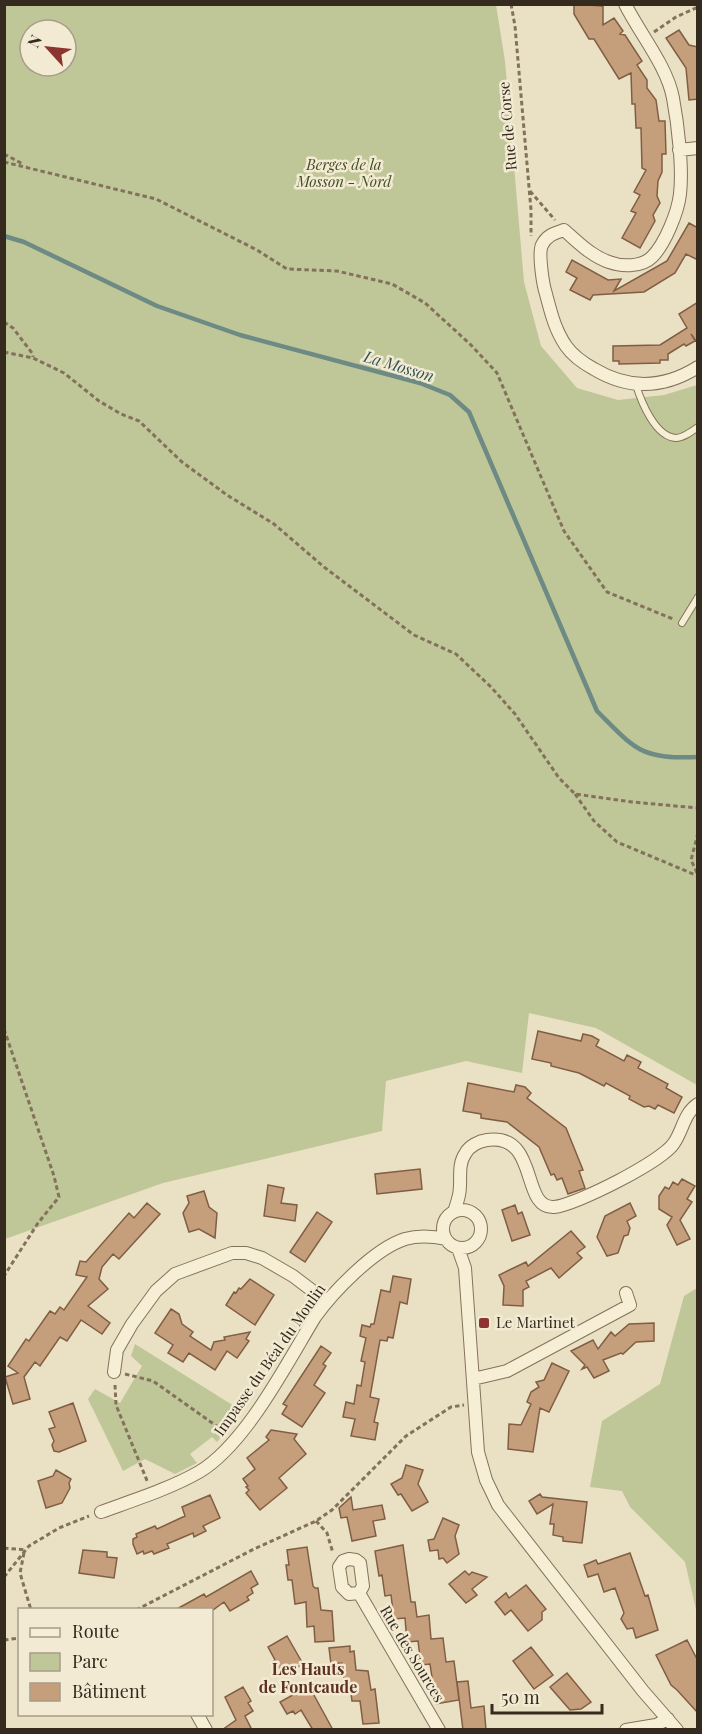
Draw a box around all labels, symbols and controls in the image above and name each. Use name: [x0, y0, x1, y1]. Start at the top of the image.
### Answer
north arrow: [18, 18, 78, 78]
text: N: [22, 31, 46, 51]
street label: Rue de Corse: [493, 81, 521, 171]
park label: Berges de la Mosson - Nord: [296, 154, 392, 191]
water label: La Mosson: [361, 345, 437, 386]
street label: Impasse du Béal du Moulin: [209, 1279, 329, 1439]
place label: Le Martinet: [496, 1312, 576, 1332]
marker: Le Martinet: [477, 1316, 491, 1330]
street label: Rue des Sources: [376, 1601, 450, 1706]
legend: [18, 1608, 213, 1716]
text: Route: [72, 1619, 119, 1643]
text: Parc: [72, 1649, 108, 1673]
district label: Les Hauts de Fontcaude: [259, 1658, 357, 1697]
scale bar: [492, 1677, 602, 1715]
text: Bâtiment: [72, 1679, 147, 1703]
text: 50 m: [501, 1685, 540, 1709]

